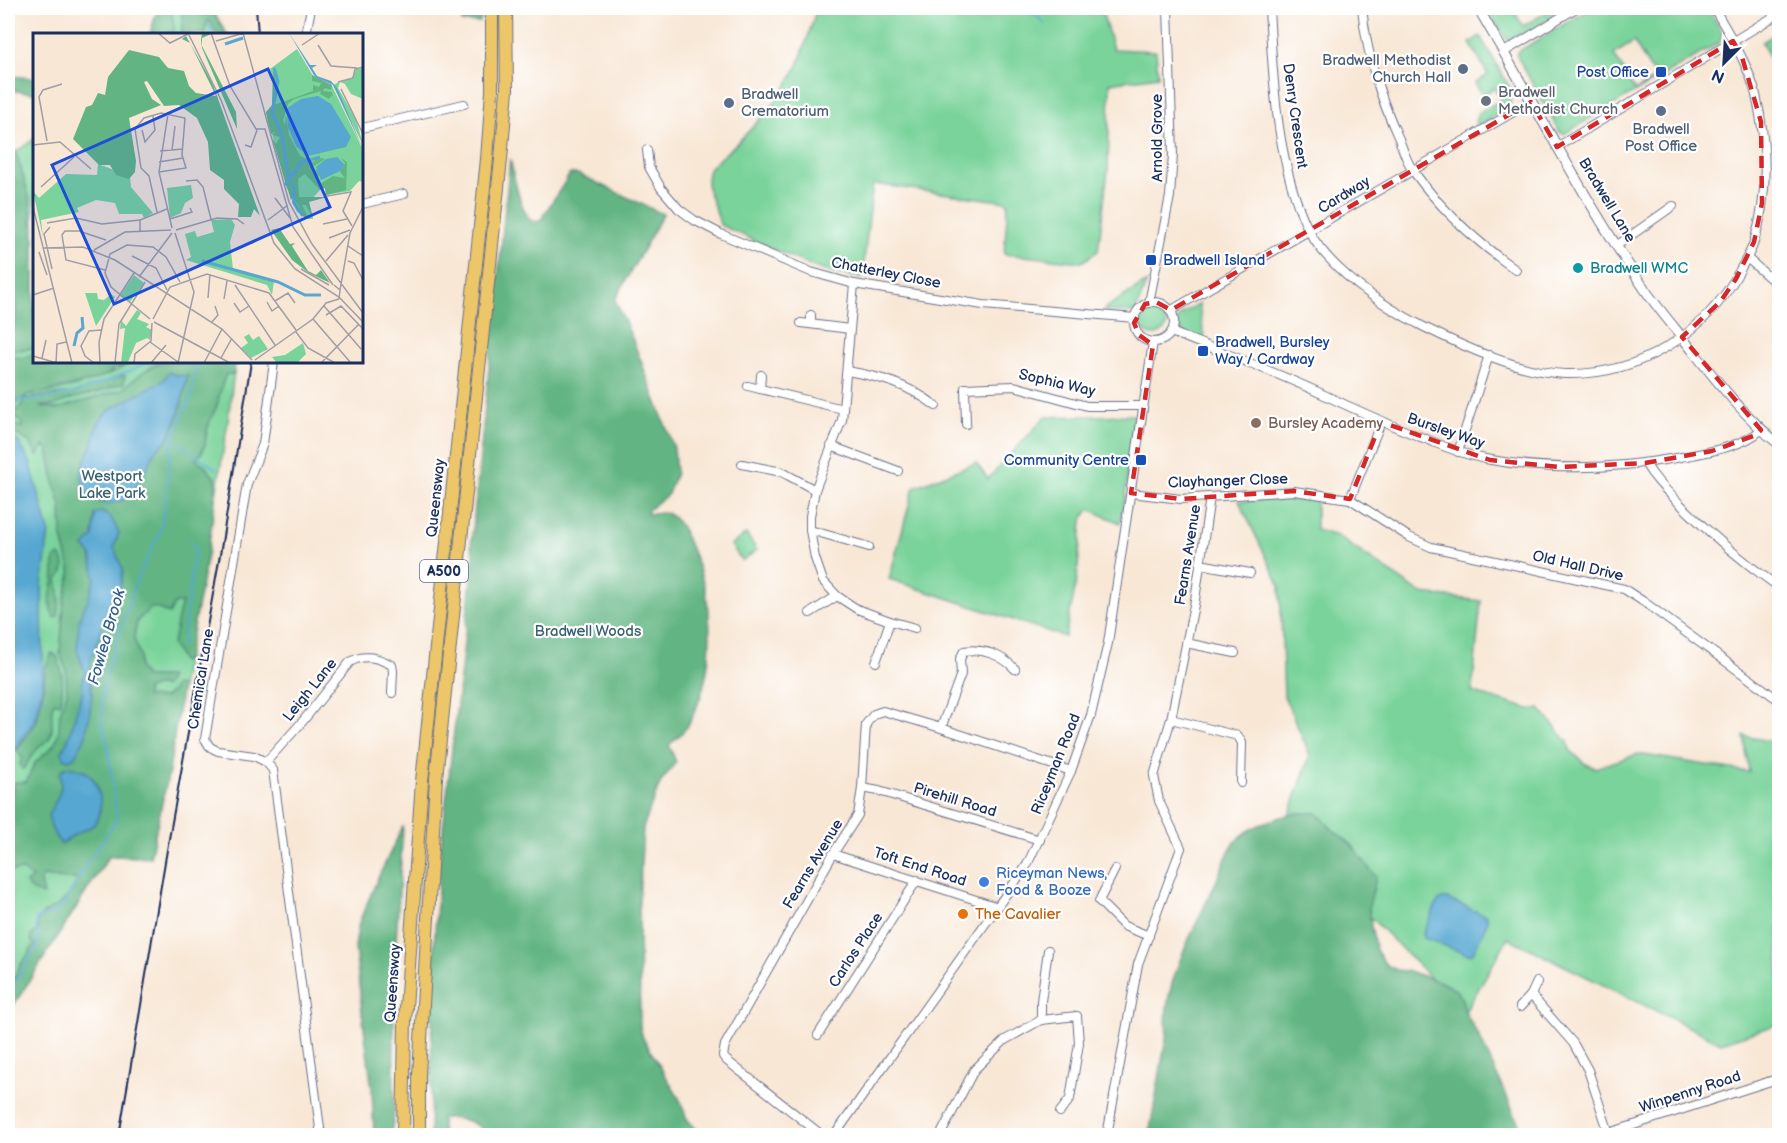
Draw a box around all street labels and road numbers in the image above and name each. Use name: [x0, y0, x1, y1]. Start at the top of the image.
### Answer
street label: Denry Crescent: [1278, 62, 1312, 170]
street label: Arnold Grove: [1148, 94, 1167, 182]
street label: Bradwell Lane: [1574, 154, 1640, 246]
street label: Cardway: [1314, 172, 1374, 218]
street label: Chatterley Close: [830, 253, 942, 293]
street label: Sophia Way: [1017, 365, 1097, 401]
street label: Bursley Way: [1405, 409, 1487, 453]
street label: Queensway: [422, 458, 450, 538]
street label: Clayhanger Close: [1168, 469, 1289, 493]
street label: Fearns Avenue: [1171, 503, 1205, 607]
street label: Old Hall Drive: [1531, 546, 1625, 586]
road number: A500: [420, 560, 468, 582]
street label: Chemical Lane: [184, 627, 218, 731]
street label: Leigh Lane: [279, 655, 341, 725]
street label: Riceyman Road: [1027, 711, 1085, 817]
street label: Pirehill Road: [911, 778, 999, 822]
street label: Fearns Avenue: [779, 815, 847, 912]
street label: Toft End Road: [871, 843, 969, 891]
street label: Carlos Place: [825, 909, 887, 991]
street label: Queensway: [381, 943, 405, 1023]
street label: Winpenny Road: [1637, 1067, 1743, 1117]

